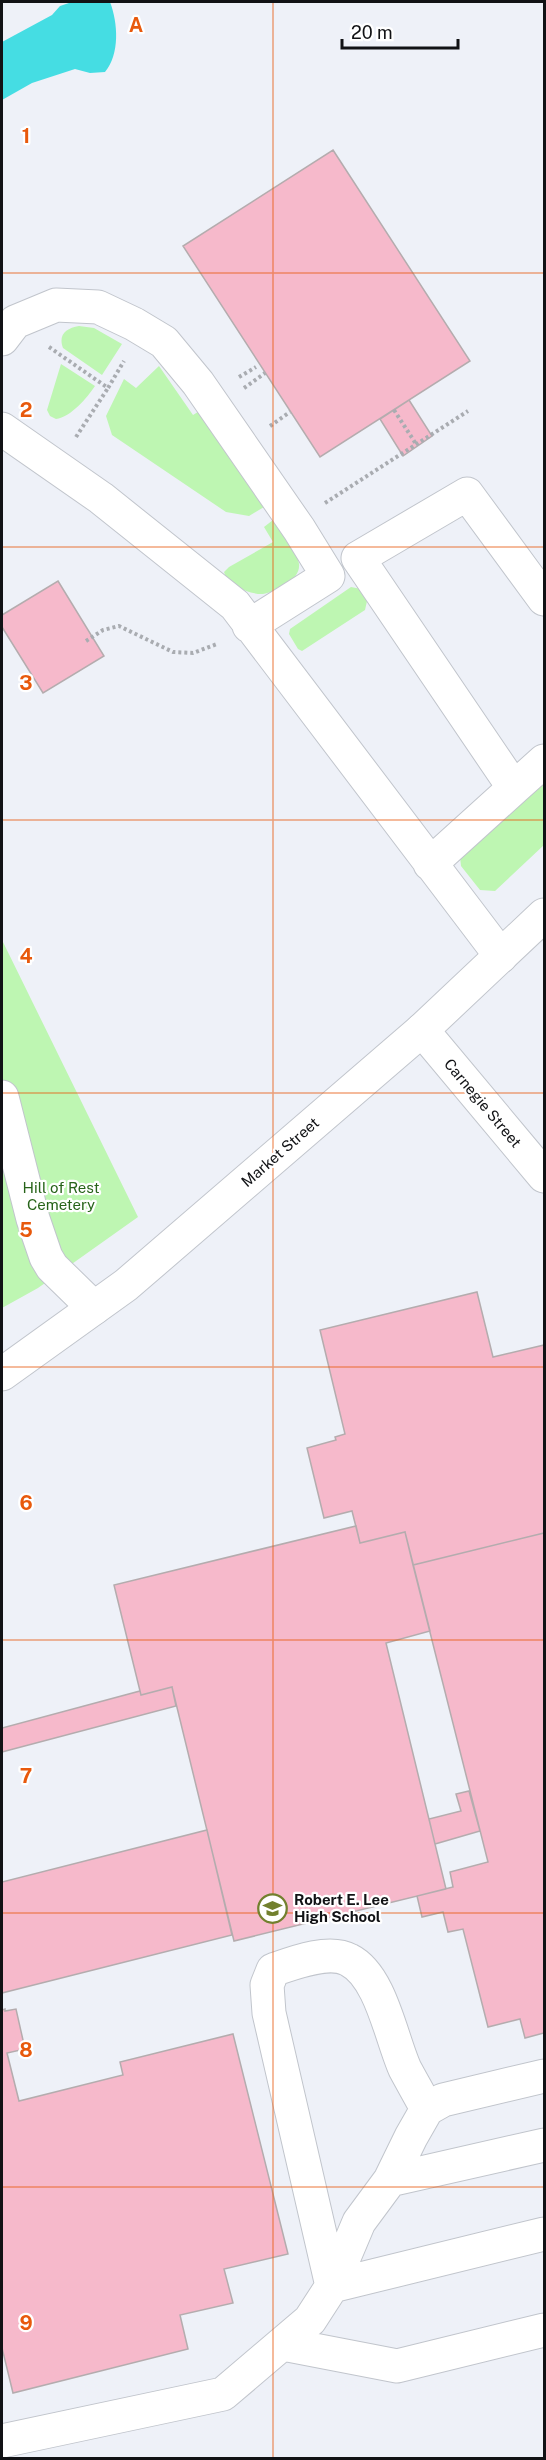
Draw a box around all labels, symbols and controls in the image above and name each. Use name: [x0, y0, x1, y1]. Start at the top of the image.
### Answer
scale bar: [342, 12, 458, 50]
text: A: [129, 13, 143, 37]
text: 20 m: [351, 22, 393, 43]
text: 1: [22, 124, 30, 148]
text: 2: [20, 398, 32, 422]
text: 3: [19, 671, 33, 695]
text: 4: [19, 944, 33, 968]
street label: Carnegie Street: [441, 1055, 525, 1151]
street label: Market Street: [238, 1114, 322, 1190]
park label: Hill of Rest Cemetery: [23, 1179, 100, 1213]
text: 5: [19, 1218, 33, 1242]
text: 6: [19, 1491, 33, 1515]
text: 7: [20, 1764, 32, 1788]
place label: Robert E. Lee High School: [294, 1891, 389, 1925]
school or university icon: Robert E. Lee High School: [257, 1892, 289, 1924]
text: 8: [19, 2038, 33, 2062]
text: 9: [19, 2311, 33, 2335]

